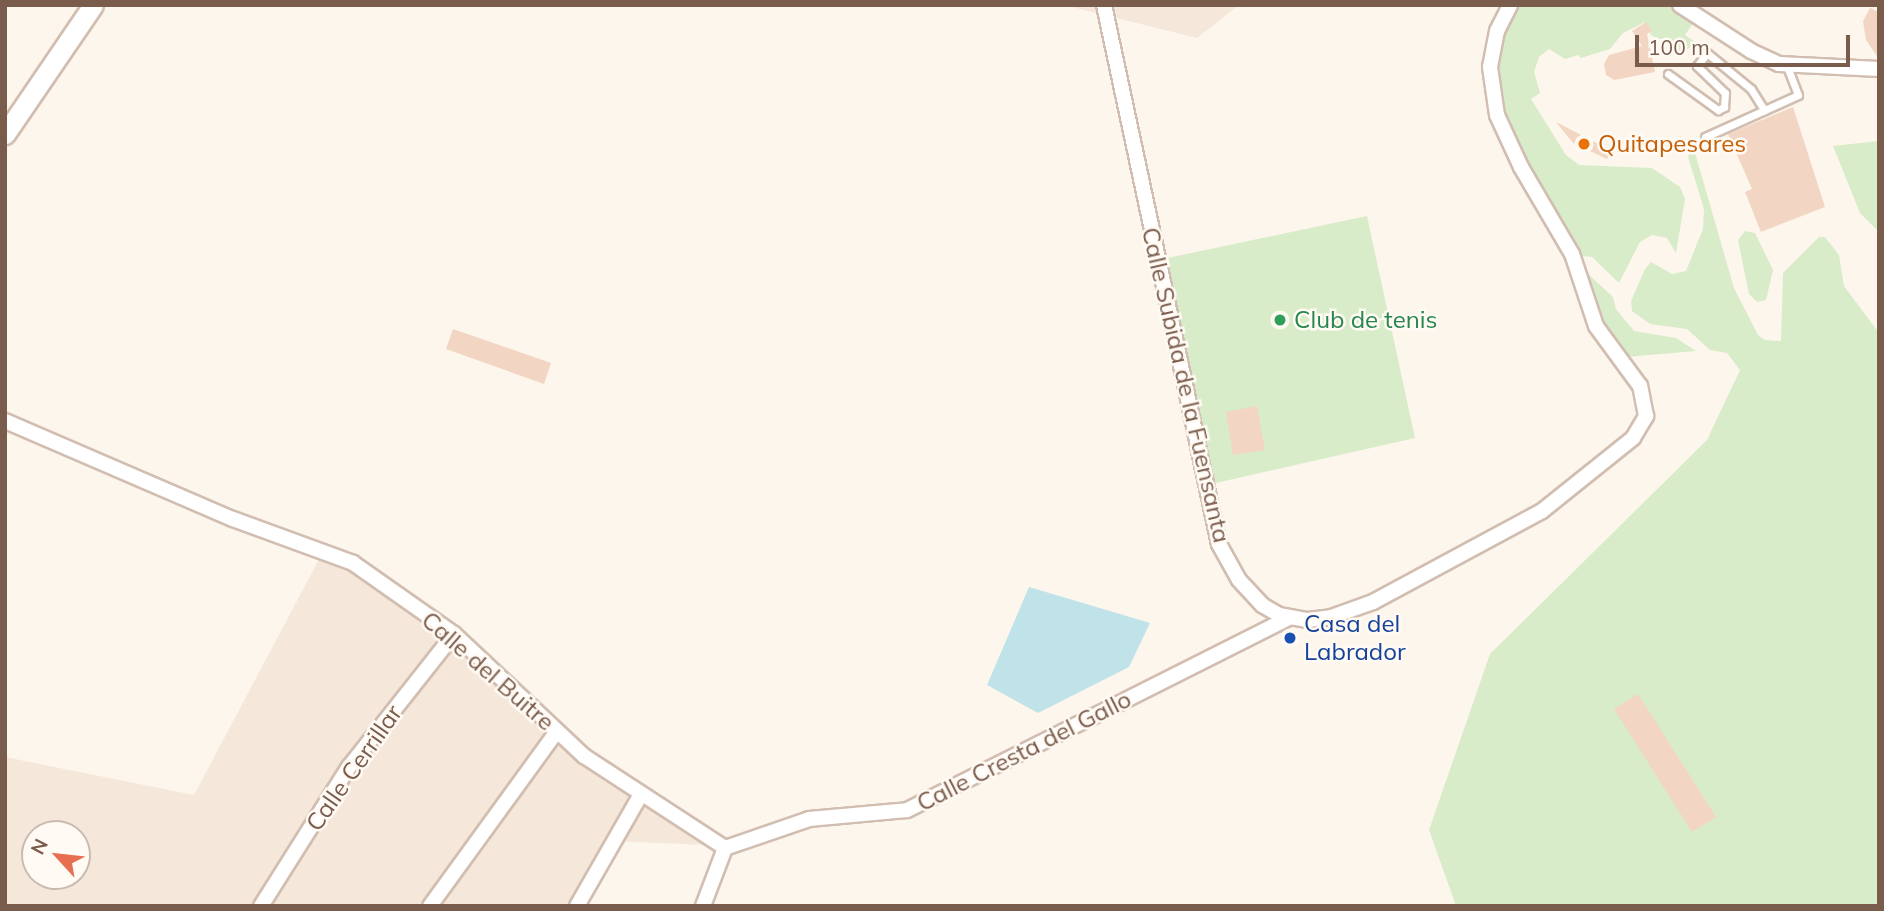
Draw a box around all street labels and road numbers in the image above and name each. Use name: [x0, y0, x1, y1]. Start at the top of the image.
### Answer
street label: Calle Subida de la Fuensanta: [1136, 225, 1236, 545]
street label: Calle del Buitre: [416, 606, 560, 736]
street label: Calle Cresta del Gallo: [912, 684, 1136, 818]
street label: Calle Cerrillar: [300, 699, 408, 837]

